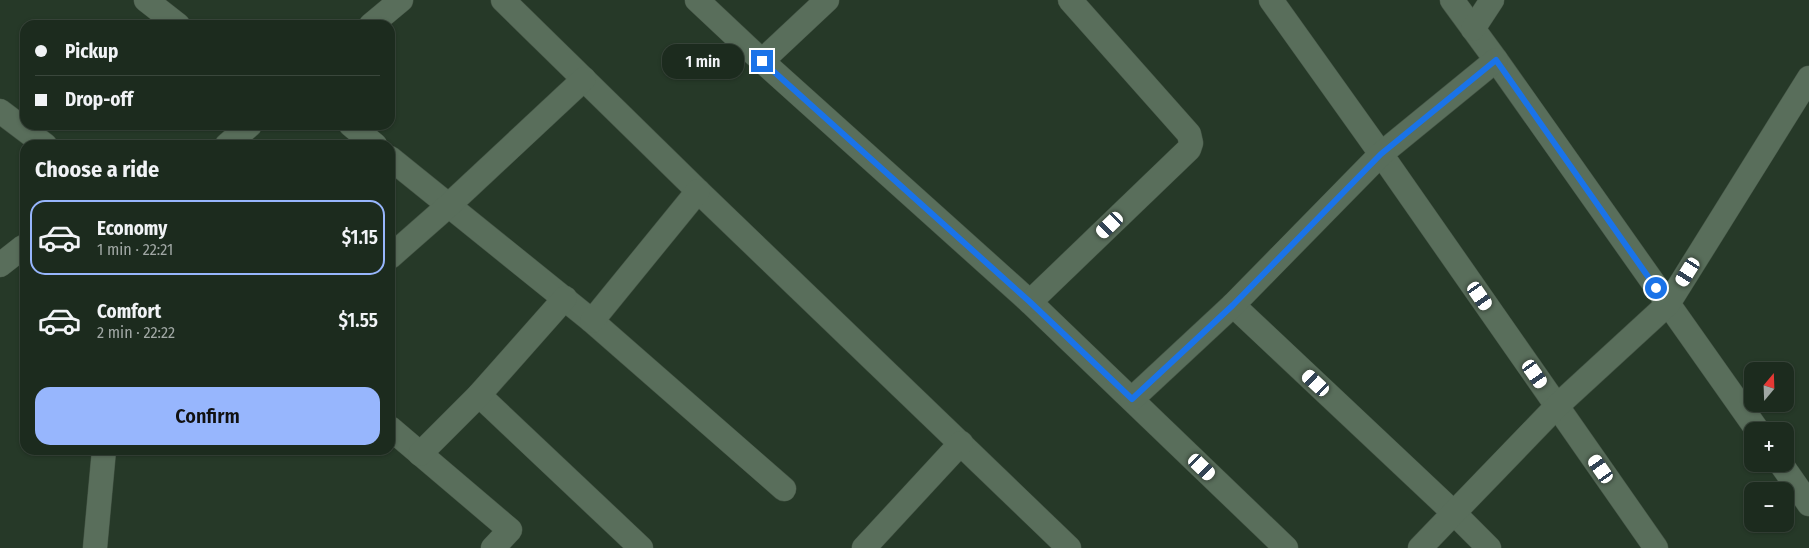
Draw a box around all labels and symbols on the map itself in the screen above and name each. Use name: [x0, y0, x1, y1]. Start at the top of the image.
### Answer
callout: 1 min: [662, 44, 744, 78]
route end: [751, 50, 773, 72]
car: [1094, 209, 1126, 241]
car: [1673, 255, 1702, 289]
route start: [1645, 277, 1667, 299]
car: [1465, 279, 1494, 313]
car: [1520, 357, 1549, 391]
north arrow: [1744, 362, 1794, 412]
car: [1299, 367, 1332, 399]
car: [1186, 451, 1218, 483]
car: [1586, 452, 1615, 486]

